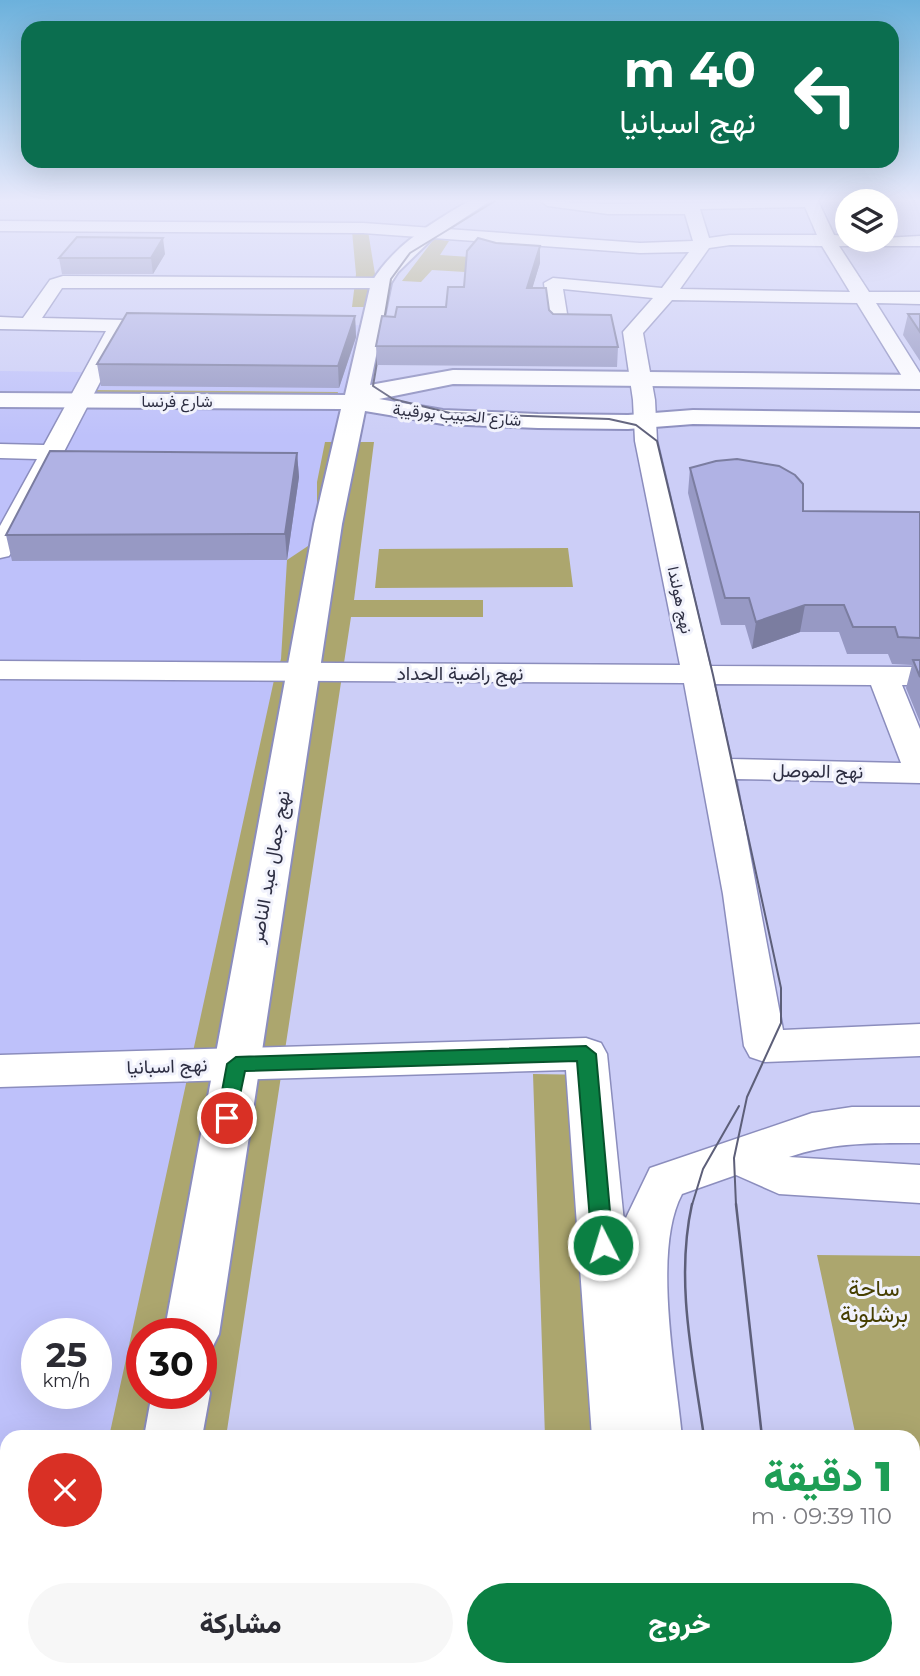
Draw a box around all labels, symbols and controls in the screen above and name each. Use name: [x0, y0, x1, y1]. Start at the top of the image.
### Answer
text: 40 m: [624, 40, 756, 99]
icon: left: [780, 49, 871, 140]
text: نهج اسبانيا: [619, 102, 756, 141]
map controls: [835, 189, 898, 252]
button: layers: [835, 189, 898, 252]
street label: شارع فرنسا: [141, 392, 213, 413]
street label: شارع الحبيب بورقيبة: [392, 400, 522, 432]
street label: نهج هولندا: [662, 565, 696, 636]
street label: نهج راضية الحداد: [397, 662, 523, 687]
street label: نهج الموصل: [772, 759, 864, 785]
street label: نهج جمال عبد الناصر: [245, 789, 297, 947]
street label: نهج اسبانيا: [126, 1053, 208, 1081]
pin: [197, 1088, 257, 1148]
icon: arrive: [208, 1099, 246, 1137]
position arrow: [566, 1208, 640, 1282]
park label: ساحة برشلونة: [840, 1274, 908, 1329]
speed limit sign: 30: [126, 1318, 217, 1409]
text: 25: [46, 1333, 87, 1376]
text: km/h: [42, 1370, 91, 1392]
text: 1 دقيقة: [763, 1450, 892, 1502]
button: close: [28, 1453, 102, 1527]
text: 110 m · 09:39: [751, 1502, 892, 1530]
button: مشاركة: [28, 1583, 453, 1663]
button: خروج: [467, 1583, 892, 1663]

